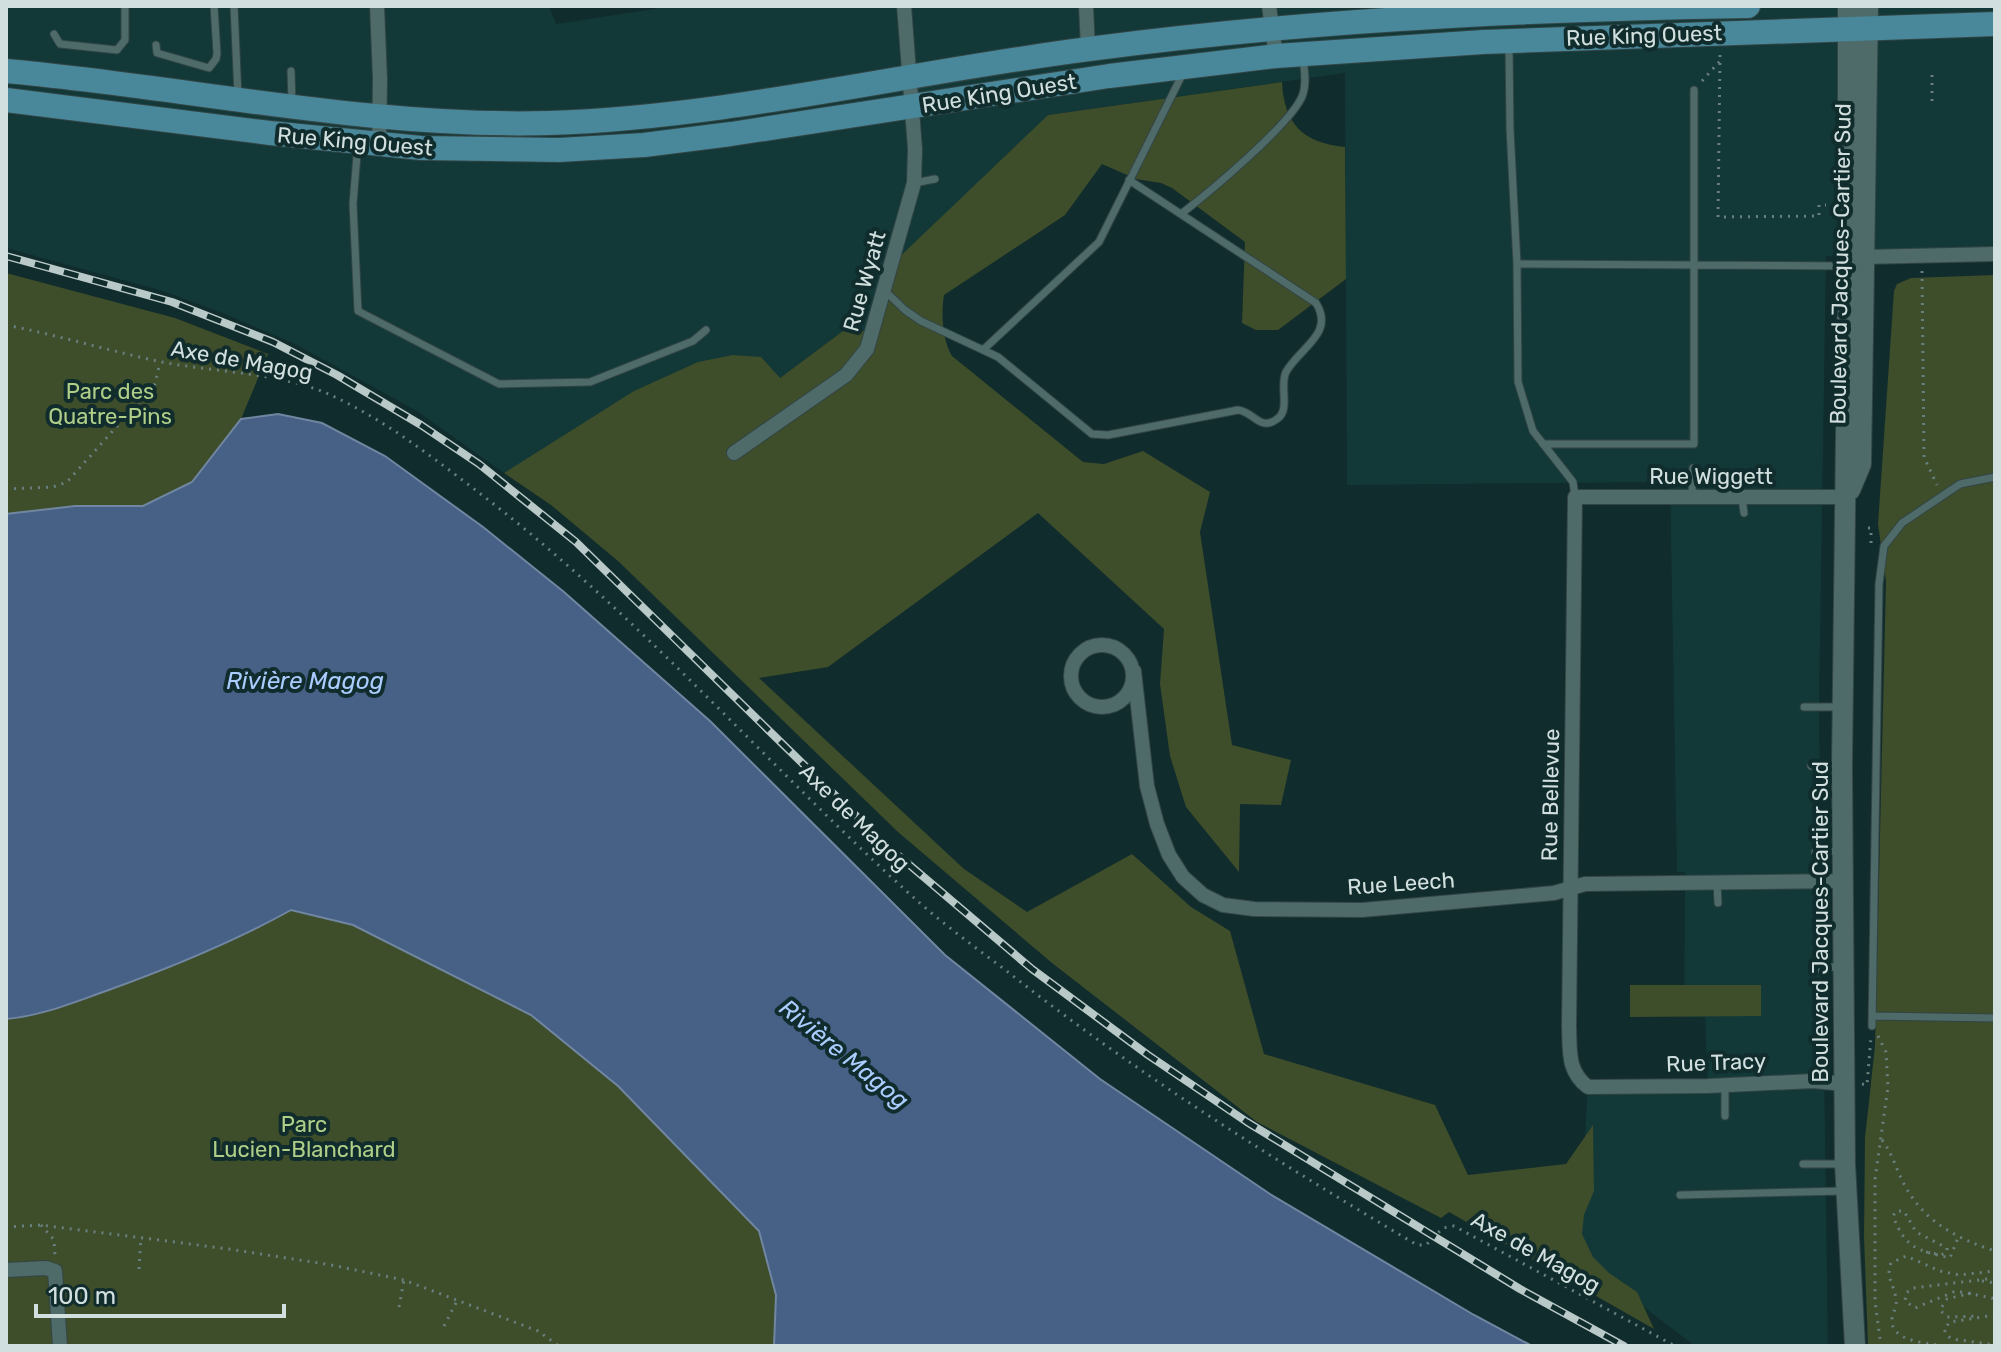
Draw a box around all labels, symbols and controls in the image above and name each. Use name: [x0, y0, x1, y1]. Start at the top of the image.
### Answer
street label: Rue King Ouest: [1566, 19, 1723, 52]
street label: Rue King Ouest: [920, 68, 1079, 119]
street label: Boulevard Jacques-Cartier Sud: [1824, 103, 1857, 425]
street label: Rue King Ouest: [276, 121, 434, 162]
street label: Rue Wyatt: [837, 227, 892, 335]
street label: Axe de Magog: [169, 335, 315, 386]
park label: Parc des Quatre-Pins: [48, 378, 172, 430]
street label: Rue Wiggett: [1649, 463, 1773, 490]
water label: Rivière Magog: [226, 667, 384, 695]
street label: Rue Bellevue: [1536, 728, 1565, 862]
street label: Axe de Magog: [794, 758, 916, 877]
street label: Boulevard Jacques-Cartier Sud: [1807, 761, 1834, 1083]
street label: Rue Leech: [1346, 866, 1456, 901]
water label: Rivière Magog: [774, 993, 914, 1115]
street label: Rue Tracy: [1666, 1047, 1766, 1078]
park label: Parc Lucien-Blanchard: [212, 1111, 396, 1163]
street label: Axe de Magog: [1467, 1206, 1605, 1299]
scale bar: [36, 1268, 284, 1318]
text: 100 m: [48, 1282, 116, 1310]

